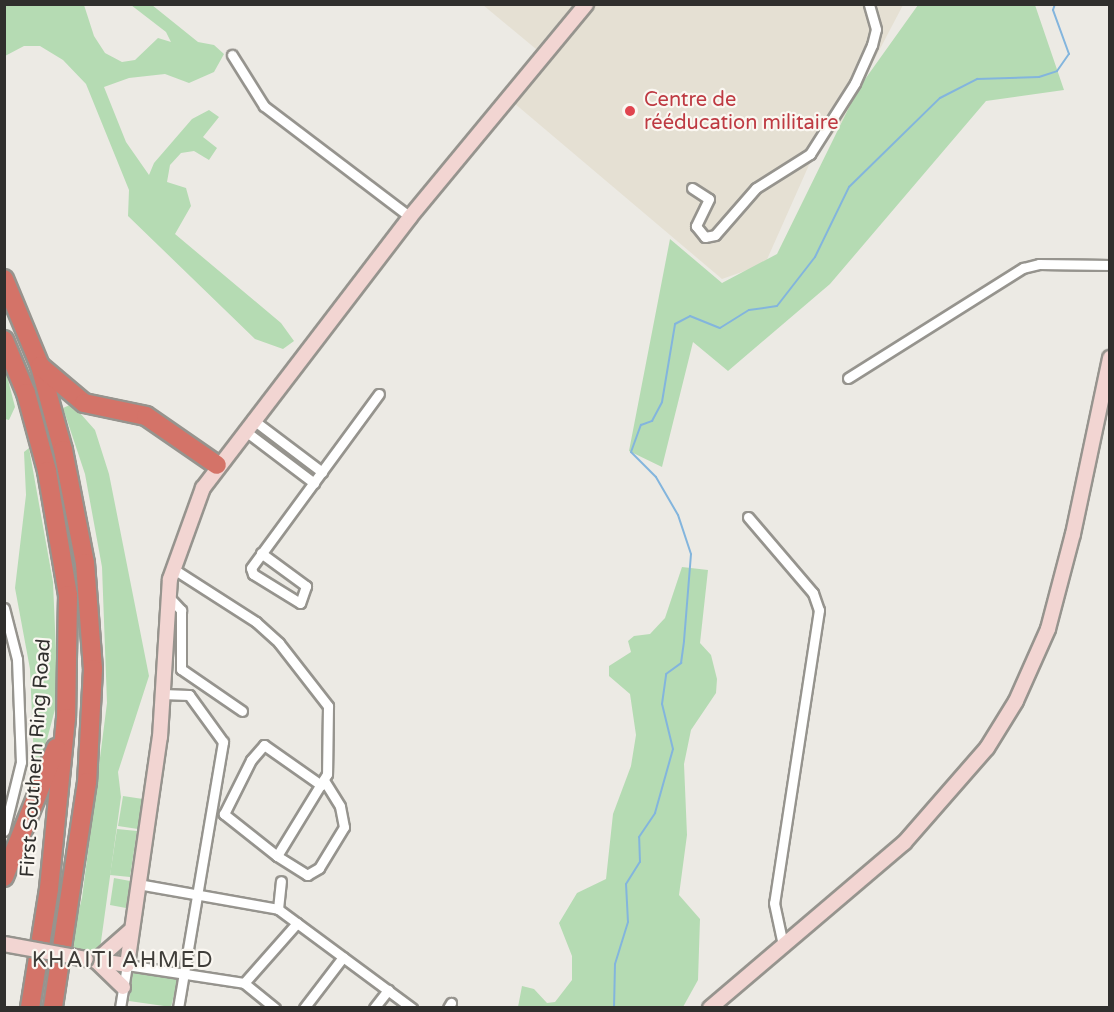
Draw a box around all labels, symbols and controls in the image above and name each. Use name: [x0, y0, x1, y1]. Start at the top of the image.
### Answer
place label: Centre de rééducation militaire: [644, 88, 838, 135]
marker: Centre de rééducation militaire: [621, 102, 639, 120]
street label: First Southern Ring Road: [16, 638, 56, 878]
district label: KHAITI AHMED: [32, 948, 214, 974]

